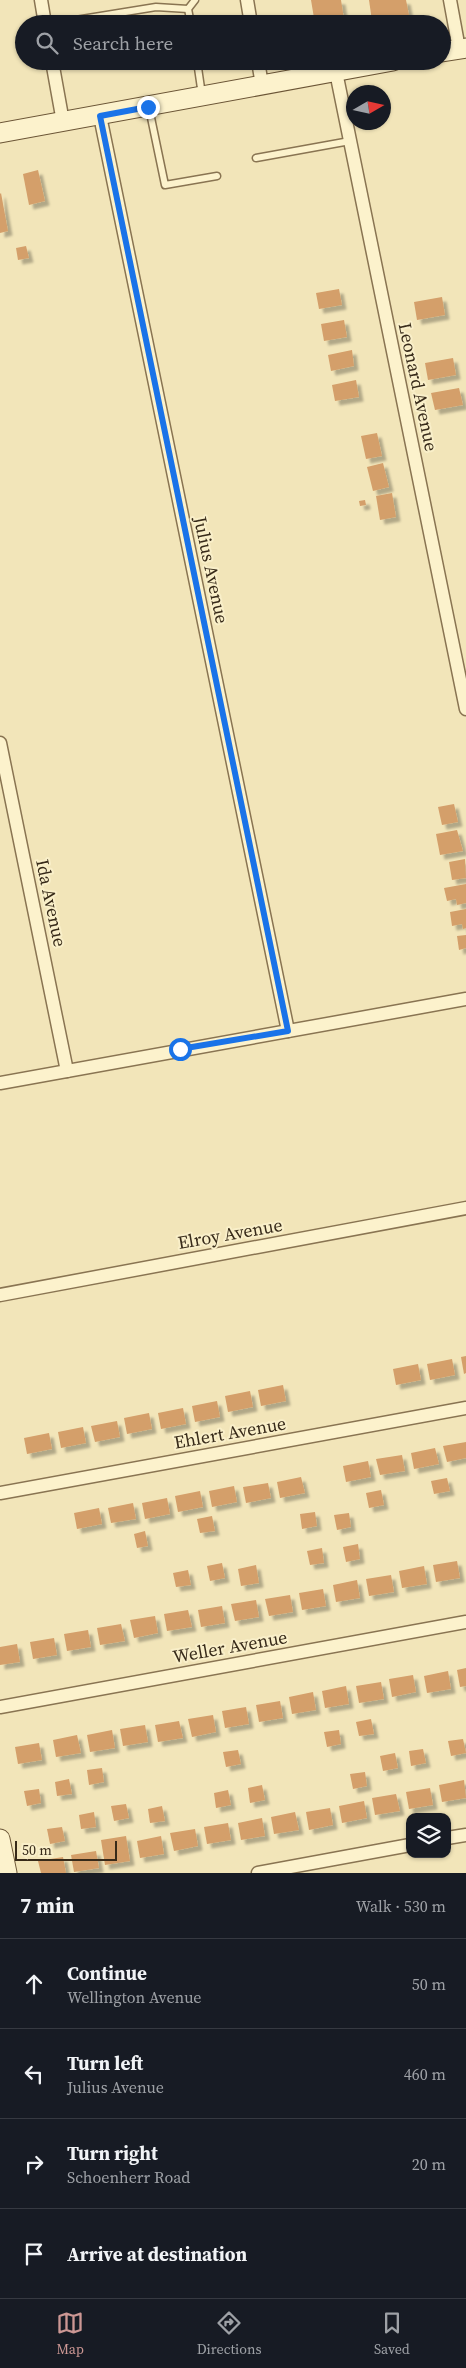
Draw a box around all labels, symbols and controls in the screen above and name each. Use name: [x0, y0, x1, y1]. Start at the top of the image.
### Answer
search box: [15, 15, 451, 70]
icon: search: [33, 29, 61, 57]
text: Search here: [73, 30, 173, 56]
north arrow: [346, 85, 391, 130]
route end: [137, 96, 160, 119]
street label: Leonard Avenue: [393, 320, 444, 453]
street label: Julius Avenue: [188, 513, 235, 626]
street label: Ida Avenue: [30, 857, 73, 949]
route start: [169, 1038, 192, 1061]
street label: Elroy Avenue: [176, 1212, 284, 1255]
street label: Ehlert Avenue: [172, 1410, 288, 1455]
street label: Weller Avenue: [171, 1624, 289, 1669]
map controls: [406, 1813, 451, 1858]
button: layers: [406, 1813, 451, 1858]
scale bar: [15, 1838, 118, 1861]
text: 50 m: [22, 1840, 52, 1860]
text: 7 min: [20, 1891, 75, 1920]
text: Walk · 530 m: [356, 1895, 446, 1917]
text: Continue: [67, 1960, 147, 1986]
icon: ahead: [20, 1970, 48, 1998]
text: 50 m: [412, 1973, 446, 1995]
text: Wellington Avenue: [67, 1986, 201, 2008]
text: Turn left: [67, 2050, 143, 2076]
icon: left: [20, 2060, 48, 2088]
text: 460 m: [404, 2063, 446, 2085]
text: Julius Avenue: [67, 2076, 164, 2098]
text: Turn right: [67, 2140, 158, 2166]
icon: right: [20, 2150, 48, 2178]
text: 20 m: [412, 2153, 446, 2175]
text: Schoenherr Road: [67, 2166, 190, 2188]
icon: arrive: [20, 2240, 48, 2268]
text: Arrive at destination: [67, 2241, 247, 2267]
tab: Map: [56, 2309, 84, 2359]
tab: Directions: [197, 2309, 261, 2359]
tab: Saved: [374, 2309, 410, 2359]

